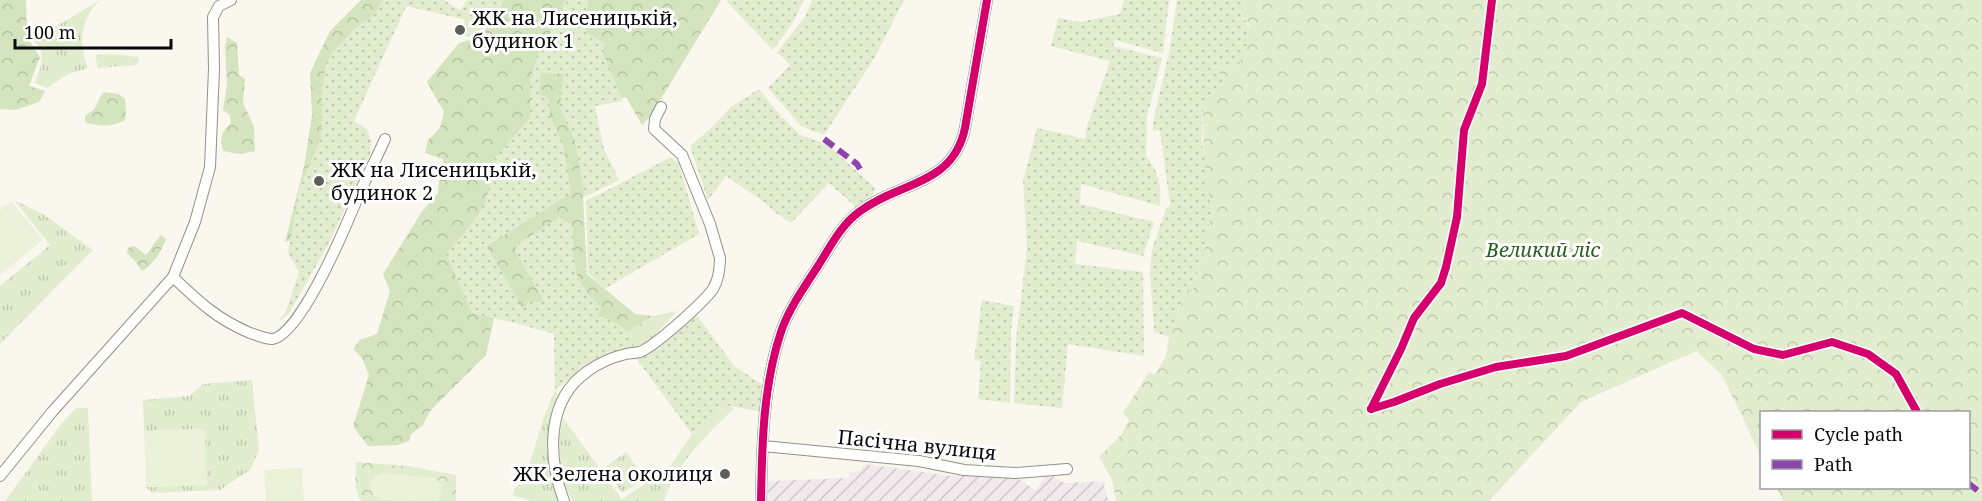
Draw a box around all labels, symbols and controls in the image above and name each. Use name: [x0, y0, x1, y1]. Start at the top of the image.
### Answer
place label: ЖК на Лисеницькій, будинок 1: [471, 4, 678, 54]
scale bar: [15, 12, 171, 50]
text: 100 m: [24, 20, 76, 44]
marker: ЖК на Лисеницькій, будинок 1: [453, 23, 467, 37]
place label: ЖК на Лисеницькій, будинок 2: [330, 156, 537, 206]
marker: ЖК на Лисеницькій, будинок 2: [312, 174, 326, 188]
park label: Великий ліс: [1485, 236, 1600, 263]
legend: [1760, 411, 1970, 489]
text: Cycle path: [1814, 422, 1903, 446]
street label: Пасічна вулиця: [836, 423, 998, 466]
text: Path: [1814, 452, 1853, 476]
place label: ЖК Зелена околиця: [512, 460, 713, 487]
marker: ЖК Зелена околиця: [718, 467, 732, 481]

